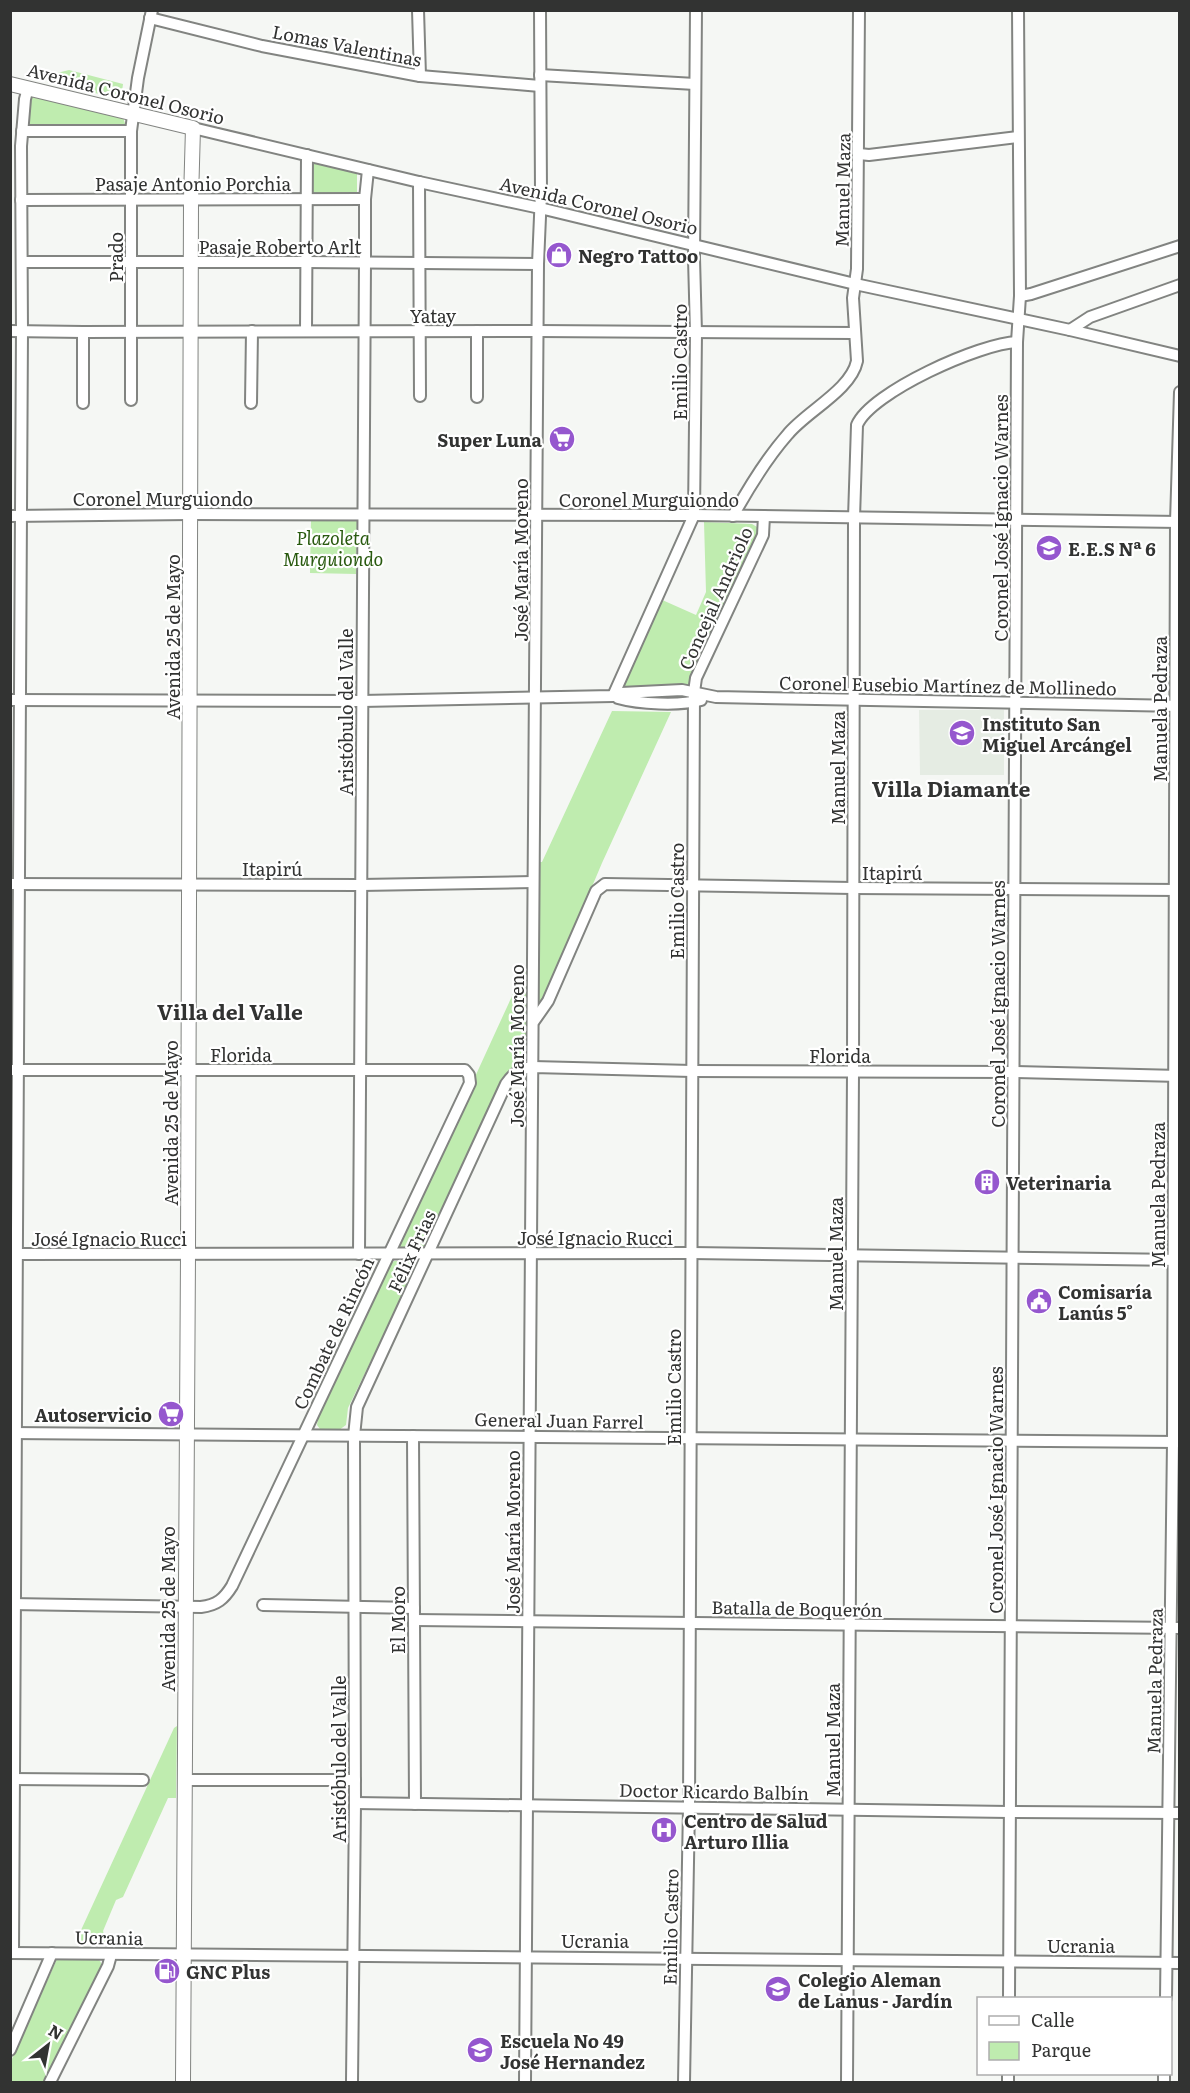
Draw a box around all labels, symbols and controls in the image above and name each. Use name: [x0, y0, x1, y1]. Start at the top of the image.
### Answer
street label: Lomas Valentinas: [270, 17, 424, 73]
street label: Avenida Coronel Osorio: [24, 55, 228, 131]
street label: Manuel Maza: [828, 132, 857, 248]
street label: Avenida Coronel Osorio: [497, 169, 701, 241]
street label: Pasaje Antonio Porchia: [95, 170, 291, 197]
street label: Prado: [102, 232, 129, 282]
street label: Pasaje Roberto Arlt: [198, 233, 362, 260]
shop icon: Negro Tattoo: [544, 240, 574, 270]
place label: Negro Tattoo: [578, 242, 698, 269]
street label: Yatay: [410, 302, 457, 329]
street label: Emilio Castro: [666, 304, 693, 420]
street label: Coronel José Ignacio Warnes: [987, 394, 1014, 642]
supermarket icon: Super Luna: [547, 424, 577, 454]
place label: Super Luna: [437, 426, 543, 453]
street label: José María Moreno: [507, 478, 534, 642]
street label: Coronel Murguiondo: [73, 485, 253, 512]
street label: Coronel Murguiondo: [559, 486, 739, 513]
street label: Concejal Andriolo: [671, 522, 759, 674]
park label: Plazoleta Murguiondo: [283, 524, 383, 572]
school or university icon: E.E.S Nª 6: [1034, 533, 1064, 563]
place label: E.E.S Nª 6: [1068, 535, 1156, 562]
street label: Avenida 25 de Mayo: [159, 554, 186, 720]
street label: Aristóbulo del Valle: [332, 628, 359, 796]
street label: Manuela Pedraza: [1146, 636, 1173, 782]
street label: Coronel Eusebio Martínez de Mollinedo: [779, 669, 1117, 701]
street label: Manuel Maza: [824, 710, 851, 825]
place label: Instituto San Miguel Arcángel: [982, 710, 1132, 758]
school or university icon: Instituto San Miguel Arcángel: [947, 718, 977, 748]
district label: Villa Diamante: [872, 772, 1030, 803]
street label: Emilio Castro: [663, 843, 690, 959]
street label: Itapirú: [242, 855, 302, 882]
street label: Itapirú: [862, 859, 922, 886]
street label: Coronel José Ignacio Warnes: [984, 880, 1011, 1128]
street label: José María Moreno: [503, 964, 530, 1128]
district label: Villa del Valle: [157, 995, 303, 1026]
street label: Avenida 25 de Mayo: [157, 1040, 184, 1206]
street label: Florida: [210, 1041, 272, 1068]
street label: Florida: [809, 1042, 871, 1069]
street label: Manuela Pedraza: [1144, 1122, 1171, 1268]
building icon: Veterinaria: [972, 1167, 1002, 1197]
place label: Veterinaria: [1006, 1169, 1112, 1196]
street label: Manuel Maza: [822, 1196, 849, 1311]
street label: Félix Frias: [380, 1205, 442, 1297]
street label: José Ignacio Rucci: [517, 1224, 673, 1251]
street label: José Ignacio Rucci: [31, 1225, 187, 1252]
street label: Combate de Rincón: [286, 1252, 380, 1414]
place label: Comisaría Lanús 5°: [1058, 1278, 1153, 1326]
public building icon: Comisaría Lanús 5°: [1024, 1286, 1054, 1316]
street label: Emilio Castro: [660, 1329, 687, 1445]
street label: Coronel José Ignacio Warnes: [982, 1366, 1009, 1614]
supermarket icon: Autoservicio: [156, 1399, 186, 1429]
place label: Autoservicio: [34, 1401, 152, 1428]
street label: General Juan Farrel: [474, 1405, 644, 1435]
street label: José María Moreno: [499, 1450, 526, 1614]
street label: Avenida 25 de Mayo: [154, 1526, 181, 1692]
street label: El Moro: [384, 1586, 411, 1654]
street label: Batalla de Boquerón: [711, 1593, 883, 1623]
street label: Manuela Pedraza: [1139, 1607, 1169, 1754]
street label: Aristóbulo del Valle: [325, 1675, 352, 1843]
street label: Manuel Maza: [819, 1682, 846, 1797]
street label: Doctor Ricardo Balbín: [619, 1776, 809, 1806]
place label: Centro de Salud Arturo Illia: [684, 1807, 828, 1855]
hospital icon: Centro de Salud Arturo Illia: [649, 1815, 679, 1845]
street label: Emilio Castro: [655, 1868, 685, 1986]
street label: Ucrania: [75, 1923, 144, 1951]
street label: Ucrania: [561, 1927, 630, 1954]
street label: Ucrania: [1047, 1932, 1116, 1959]
fuel station icon: GNC Plus: [152, 1956, 182, 1986]
place label: GNC Plus: [186, 1958, 270, 1985]
place label: Colegio Aleman de Lanus - Jardín: [798, 1966, 953, 2014]
school or university icon: Colegio Aleman de Lanus - Jardín: [763, 1974, 793, 2004]
legend: [977, 1997, 1172, 2075]
text: Calle: [1031, 2006, 1074, 2033]
north arrow: [18, 2015, 78, 2075]
text: N: [44, 2018, 68, 2045]
place label: Escuela No 49 José Hernandez: [500, 2027, 645, 2075]
school or university icon: Escuela No 49 José Hernandez: [465, 2035, 495, 2065]
text: Parque: [1031, 2036, 1091, 2063]

